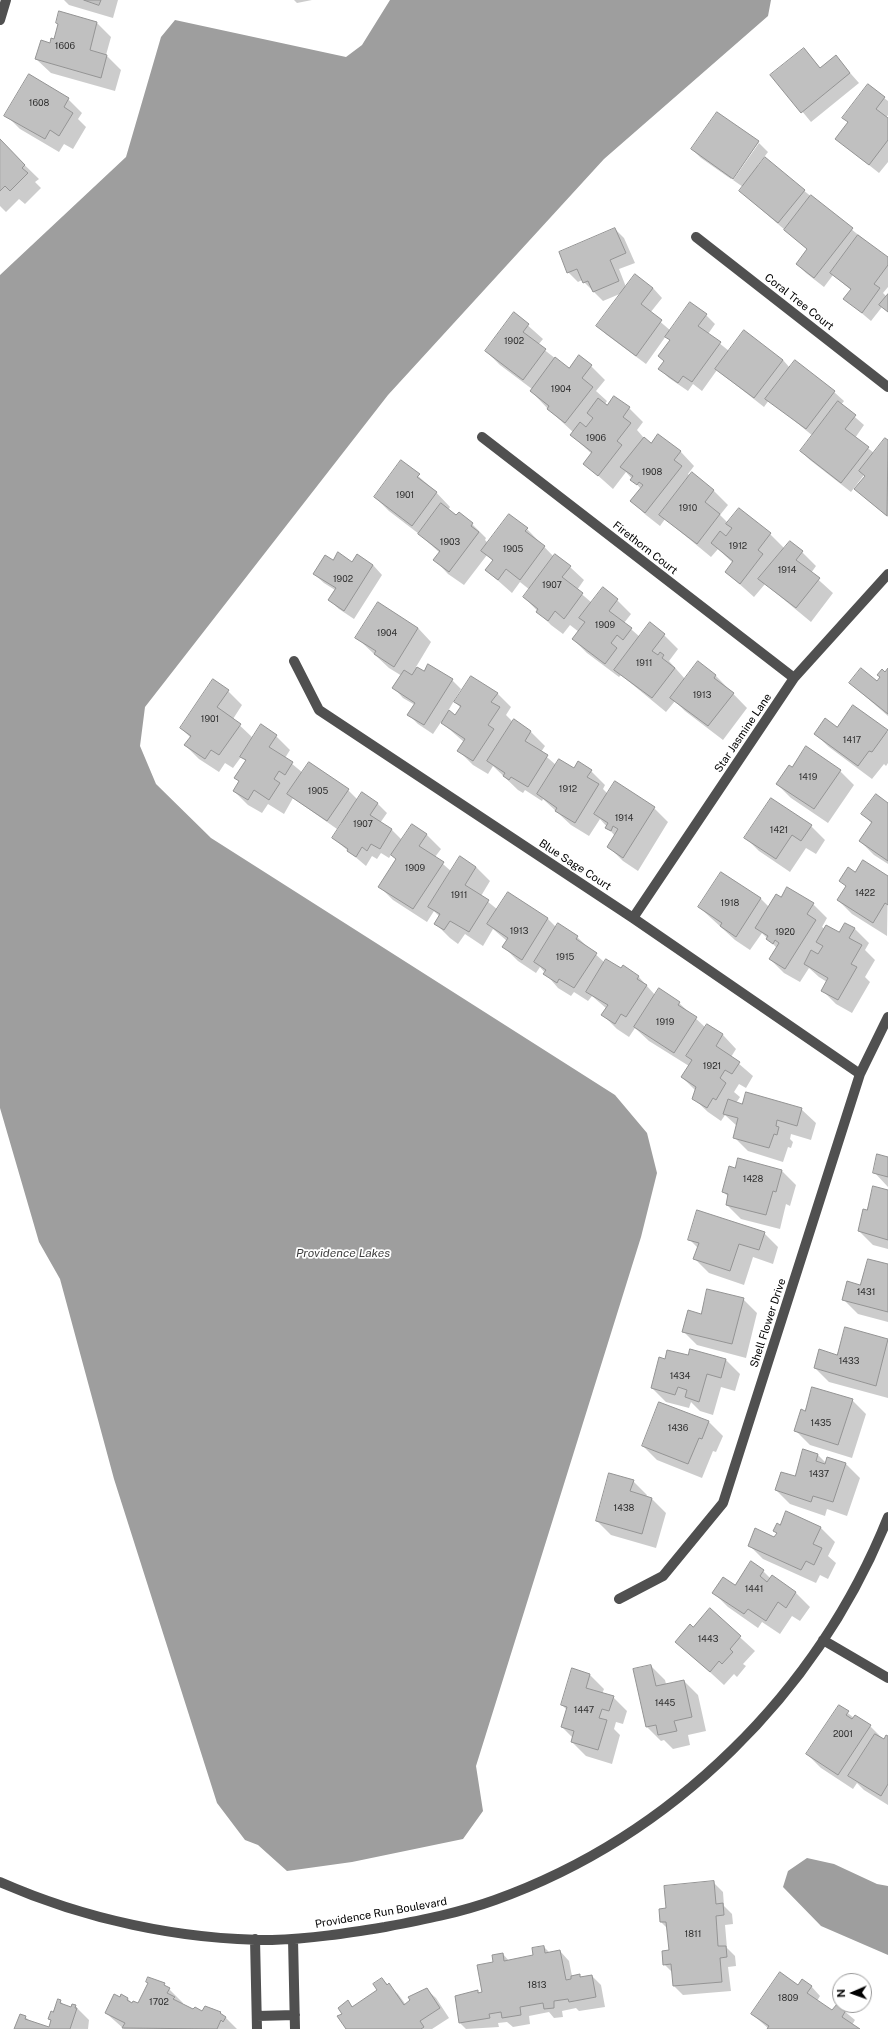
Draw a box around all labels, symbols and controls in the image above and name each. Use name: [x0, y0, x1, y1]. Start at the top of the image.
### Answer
house number: 1606: [55, 41, 75, 51]
house number: 1608: [29, 98, 49, 108]
street label: Coral Tree Court: [762, 271, 836, 333]
house number: 1902: [504, 336, 524, 346]
house number: 1904: [551, 384, 571, 394]
house number: 1906: [586, 433, 606, 443]
house number: 1908: [642, 467, 662, 477]
house number: 1901: [396, 490, 414, 500]
house number: 1910: [679, 503, 697, 513]
street label: Firethorn Court: [610, 519, 680, 577]
house number: 1903: [440, 537, 460, 547]
house number: 1912: [729, 541, 747, 551]
house number: 1905: [503, 544, 523, 554]
house number: 1914: [778, 565, 796, 575]
house number: 1902: [333, 574, 353, 584]
house number: 1907: [542, 580, 562, 590]
house number: 1909: [595, 620, 615, 630]
house number: 1904: [377, 628, 397, 638]
house number: 1911: [636, 658, 652, 668]
house number: 1913: [693, 690, 711, 700]
street label: Star Jasmine Lane: [712, 691, 774, 775]
house number: 1901: [201, 714, 219, 724]
house number: 1417: [843, 735, 861, 745]
house number: 1419: [799, 772, 817, 782]
house number: 1912: [559, 784, 577, 794]
house number: 1905: [308, 786, 328, 796]
house number: 1914: [615, 813, 633, 823]
house number: 1907: [353, 819, 373, 829]
house number: 1421: [770, 825, 788, 835]
street label: Blue Sage Court: [536, 837, 614, 893]
house number: 1909: [405, 863, 425, 873]
house number: 1422: [855, 888, 875, 898]
house number: 1911: [451, 890, 467, 900]
house number: 1918: [721, 898, 739, 908]
house number: 1913: [510, 926, 528, 936]
house number: 1920: [775, 927, 795, 937]
house number: 1915: [556, 952, 574, 962]
house number: 1919: [656, 1017, 674, 1027]
house number: 1921: [703, 1061, 721, 1071]
house number: 1428: [743, 1174, 763, 1184]
water label: Providence Lakes: [296, 1246, 390, 1260]
street label: Shell Flower Drive: [747, 1277, 789, 1369]
house number: 1431: [857, 1287, 875, 1297]
house number: 1433: [839, 1356, 859, 1366]
house number: 1434: [670, 1371, 690, 1381]
house number: 1435: [811, 1418, 831, 1428]
house number: 1436: [668, 1423, 688, 1433]
house number: 1437: [809, 1469, 829, 1479]
house number: 1438: [614, 1503, 634, 1513]
house number: 1441: [745, 1584, 763, 1594]
house number: 1443: [698, 1634, 718, 1644]
house number: 1445: [655, 1698, 675, 1708]
house number: 1447: [574, 1705, 594, 1715]
house number: 2001: [833, 1729, 853, 1739]
street label: Providence Run Boulevard: [314, 1895, 448, 1931]
house number: 1811: [685, 1929, 701, 1939]
north arrow: [832, 1973, 872, 2013]
house number: 1813: [528, 1980, 546, 1990]
text: N: [835, 1989, 847, 1998]
house number: 1809: [778, 1993, 798, 2003]
house number: 1702: [149, 1997, 169, 2007]

